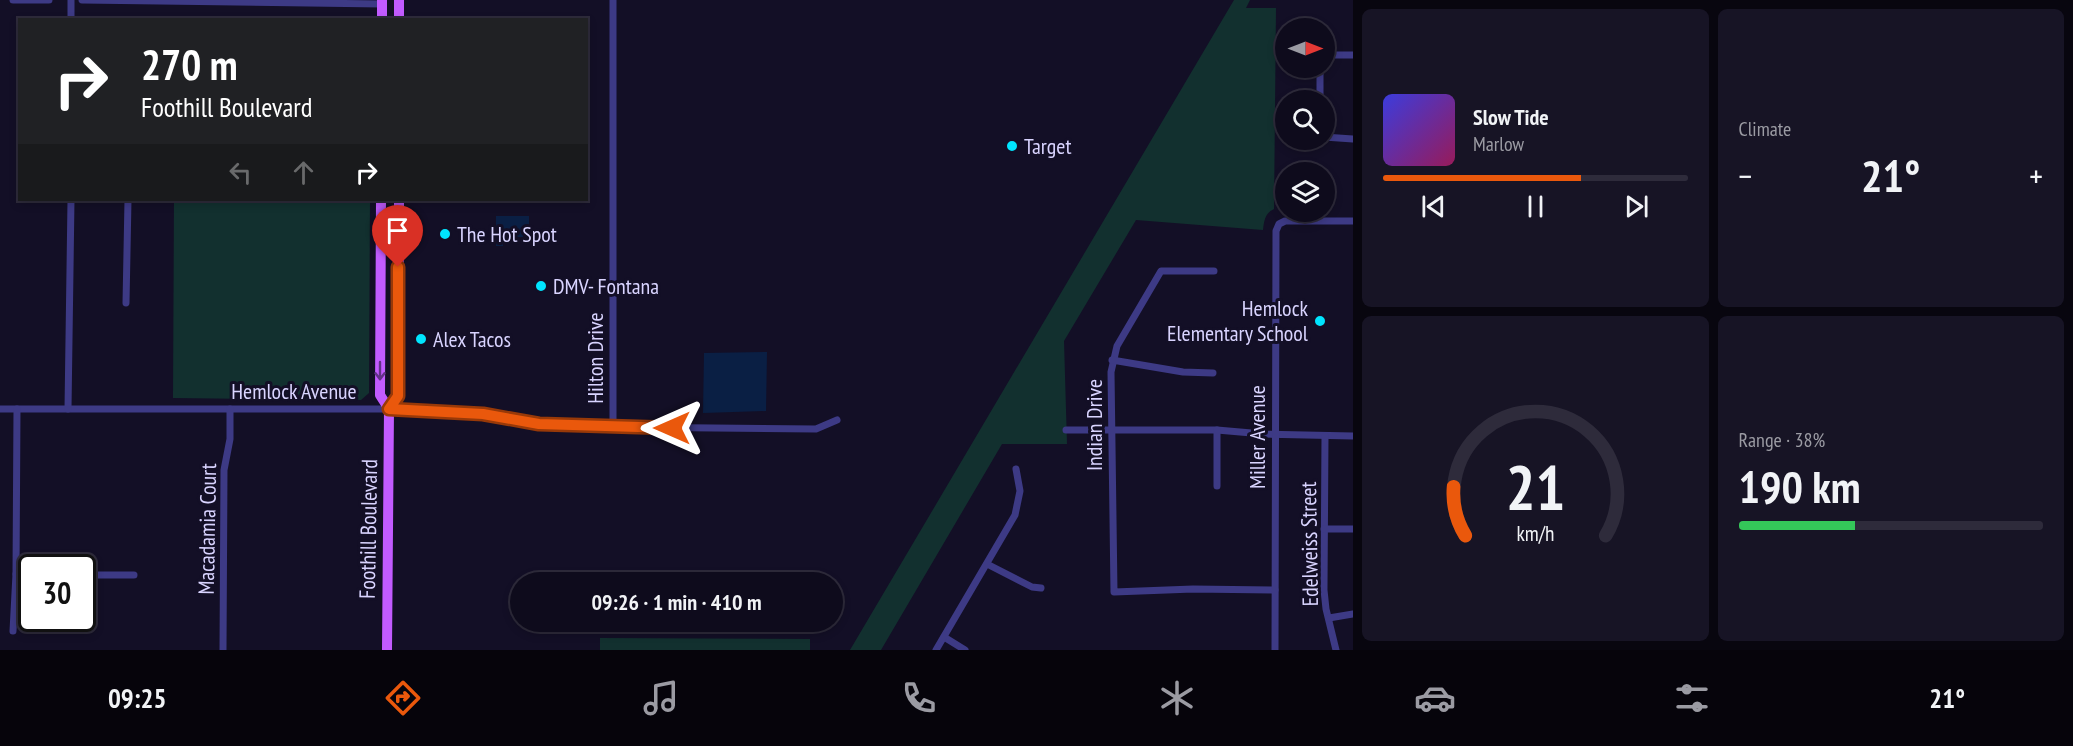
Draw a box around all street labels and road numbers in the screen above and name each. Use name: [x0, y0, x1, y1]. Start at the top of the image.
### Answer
street label: Hilton Drive: [581, 312, 609, 404]
street label: Hemlock Avenue: [231, 377, 357, 405]
street label: Indian Drive: [1080, 379, 1108, 471]
street label: Miller Avenue: [1243, 385, 1271, 489]
street label: Foothill Boulevard: [353, 459, 383, 599]
street label: Macadamia Court: [192, 463, 222, 595]
street label: Edelweiss Street: [1294, 481, 1324, 607]

